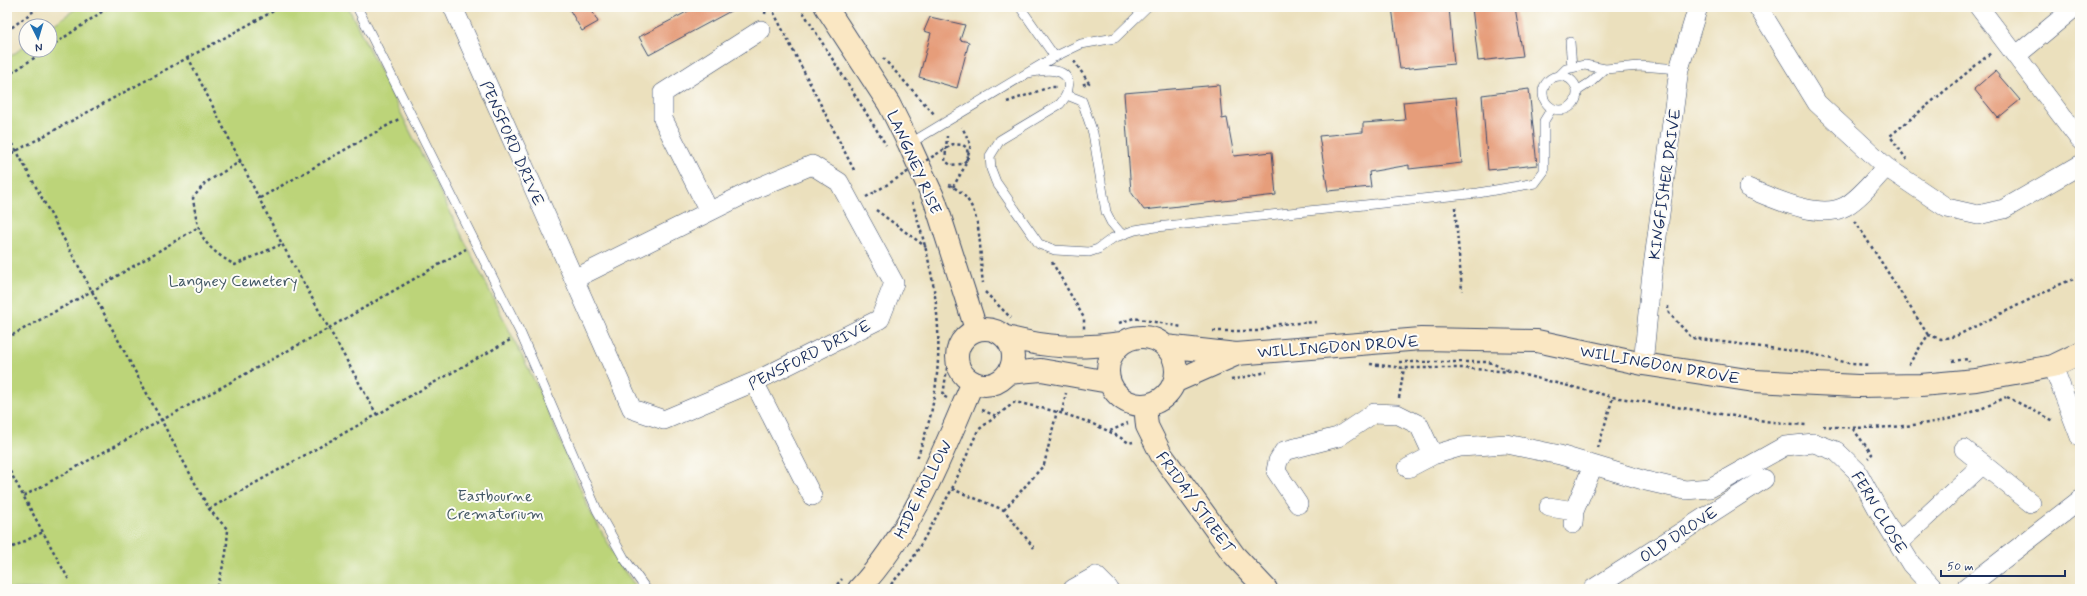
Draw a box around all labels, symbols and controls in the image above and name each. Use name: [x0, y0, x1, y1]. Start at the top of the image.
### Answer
north arrow: [18, 18, 58, 58]
text: N: [35, 40, 43, 54]
street label: PENSFORD DRIVE: [475, 78, 549, 209]
street label: LANGNEY RISE: [881, 107, 946, 218]
street label: KINGFISHER DRIVE: [1644, 107, 1686, 261]
park label: Langney Cemetery: [169, 271, 297, 293]
street label: PENSFORD DRIVE: [745, 315, 874, 395]
street label: WILLINGDON DROVE: [1257, 331, 1419, 364]
street label: WILLINGDON DROVE: [1578, 341, 1741, 390]
street label: HIDE HOLLOW: [890, 437, 957, 542]
street label: FRIDAY STREET: [1151, 448, 1240, 559]
street label: FERN CLOSE: [1846, 468, 1911, 558]
park label: Eastbourne Crematorium: [446, 486, 544, 525]
street label: OLD DROVE: [1636, 502, 1722, 568]
scale bar: [1941, 552, 2065, 578]
text: 50 m: [1947, 559, 1974, 575]

